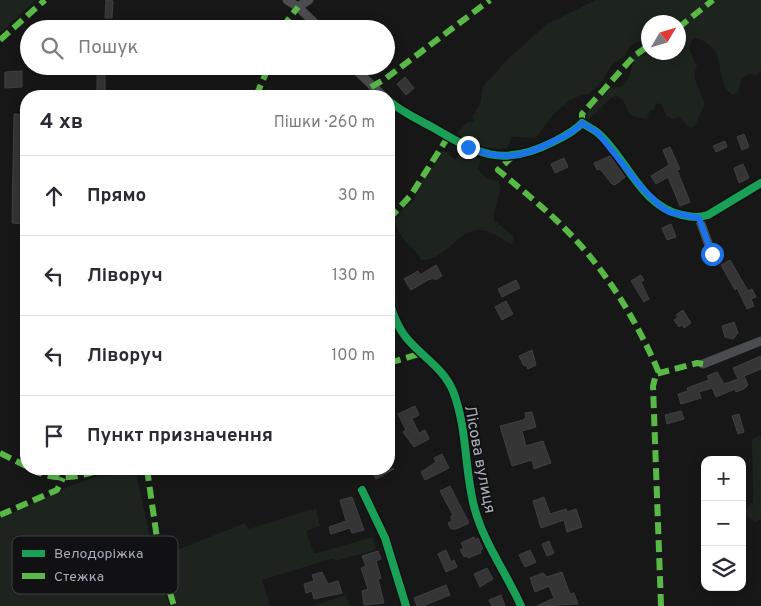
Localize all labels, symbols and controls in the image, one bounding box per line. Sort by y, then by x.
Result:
north arrow [641,15,686,60]
search box [20,20,395,75]
icon: search [38,34,66,62]
text: Пошук [78,36,138,60]
text: 4 хв [40,109,83,136]
text: Пішки · 260 m [274,113,375,133]
route end [457,136,480,159]
icon: ahead [40,182,68,210]
text: Прямо [87,184,146,208]
text: 30 m [338,186,375,206]
route start [701,243,724,266]
icon: left [40,262,68,290]
text: Ліворуч [87,264,163,288]
text: 130 m [332,266,375,286]
icon: left [40,342,68,370]
text: Ліворуч [87,344,163,368]
text: 100 m [331,346,375,366]
street label: Лісова вулиця [459,404,499,515]
icon: arrive [40,422,68,450]
text: Пункт призначення [87,424,273,448]
map controls [701,456,746,591]
button: + [701,456,746,501]
button: − [701,501,746,546]
legend [12,536,178,594]
text: Велодоріжка [54,546,143,563]
button: layers [701,546,746,591]
text: Стежка [54,569,104,586]

